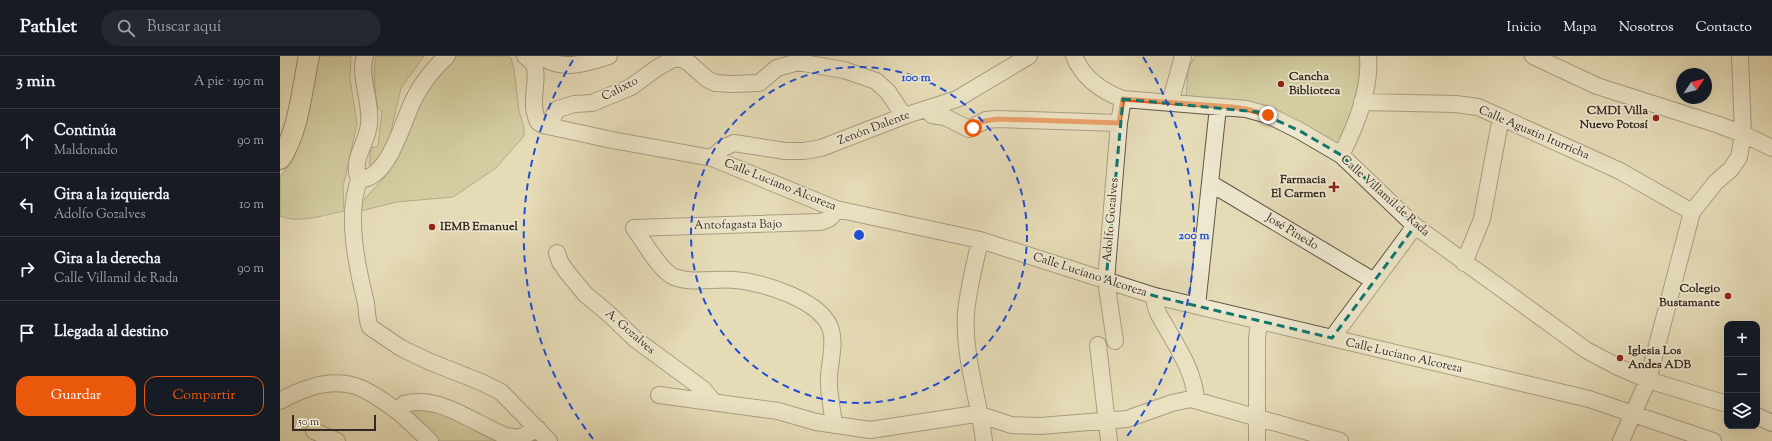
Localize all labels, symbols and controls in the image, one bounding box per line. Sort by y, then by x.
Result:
search box [101,10,381,46]
text: Pathlet [20,14,77,41]
icon: search [115,17,137,39]
text: Buscar aquí [147,17,221,38]
text: Inicio [1507,18,1541,38]
text: Mapa [1563,18,1597,38]
text: Nosotros [1619,18,1674,38]
text: Contacto [1696,18,1752,38]
place label: Cancha Biblioteca [1288,68,1341,100]
north arrow [1676,68,1712,104]
text: 100 m [900,69,931,87]
text: 3 min [16,70,55,94]
street label: Calixto [599,72,642,106]
text: A pie · 190 m [194,73,264,91]
marker: Cancha Biblioteca [1276,79,1286,89]
street label: Calle Agustin Iturricha [1476,101,1593,165]
place label: CMDI Villa Nuevo Potosí [1579,102,1649,134]
street label: Zenón Dalente [835,106,913,150]
route end [1259,106,1277,124]
marker: CMDI Villa Nuevo Potosí [1651,113,1661,123]
route start [964,119,982,137]
text: Continúa [54,121,116,142]
icon: ahead [16,130,38,152]
text: 90 m [237,132,264,150]
text: Maldonado [54,142,118,160]
street label: Calle Villamil de Rada [1336,151,1434,241]
street label: Calle Luciano Alcoreza [721,154,839,216]
place label: Farmacia El Carmen [1270,171,1327,203]
street label: Adolfo Gozalves [1098,177,1124,263]
marker: Farmacia El Carmen [1329,182,1339,192]
text: Gira a la izquierda [54,185,170,206]
icon: left [16,194,38,216]
text: 10 m [239,196,264,214]
text: Adolfo Gozalves [54,206,146,224]
street label: José Pinedo [1261,209,1322,255]
street label: Antofagasta Bajo [694,215,783,235]
place label: IEMB Emanuel [439,218,518,236]
marker: IEMB Emanuel [427,222,437,232]
text: 200 m [1179,227,1209,245]
centre of rings [852,228,866,242]
street label: Calle Luciano Alcoreza [1030,248,1150,302]
text: Gira a la derecha [54,249,161,270]
icon: right [16,258,38,280]
text: 90 m [237,260,264,278]
text: Calle Villamil de Rada [54,270,178,288]
place label: Colegio Bustamante [1658,280,1720,312]
marker: Colegio Bustamante [1723,291,1733,301]
street label: A. Gozalves [601,305,659,359]
map controls [1724,321,1760,429]
button: + [1724,321,1760,357]
icon: arrive [16,322,38,344]
text: Llegada al destino [54,322,169,343]
street label: Calle Luciano Alcoreza [1344,334,1465,378]
place label: Iglesia Los Andes ADB [1627,342,1691,374]
marker: Iglesia Los Andes ADB [1615,353,1625,363]
button: − [1724,357,1760,393]
button: Guardar [16,376,136,416]
button: Compartir [144,376,264,416]
button: layers [1724,393,1760,429]
scale bar [292,413,376,432]
text: 50 m [298,414,319,430]

